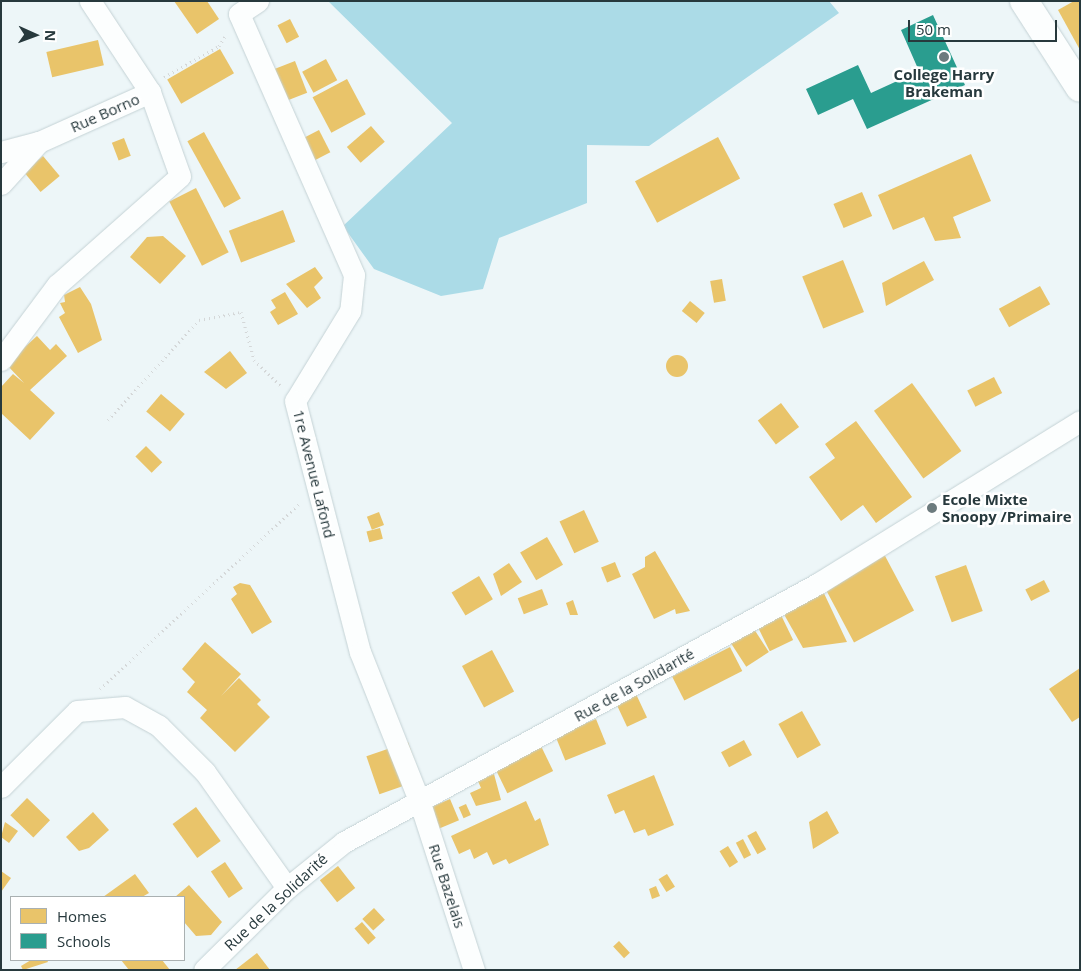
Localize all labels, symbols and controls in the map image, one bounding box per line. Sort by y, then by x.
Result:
north arrow [10,10,60,60]
scale bar [911,10,1060,42]
text: 50 m [916,19,951,39]
text: N [41,30,60,42]
marker: College Harry Brakeman [938,51,950,63]
place label: College Harry Brakeman [894,65,994,100]
street label: Rue Borno [68,90,142,136]
street label: 1re Avenue Lafond [289,408,339,540]
place label: Ecole Mixte Snoopy /Primaire [942,490,1072,525]
marker: Ecole Mixte Snoopy /Primaire [926,502,938,514]
street label: Rue de la Solidarité [571,645,697,725]
street label: Rue Bazelais [425,842,469,930]
street label: Rue de la Solidarité [221,850,331,954]
legend [10,896,185,961]
text: Homes [57,906,107,926]
text: Schools [57,931,111,951]

